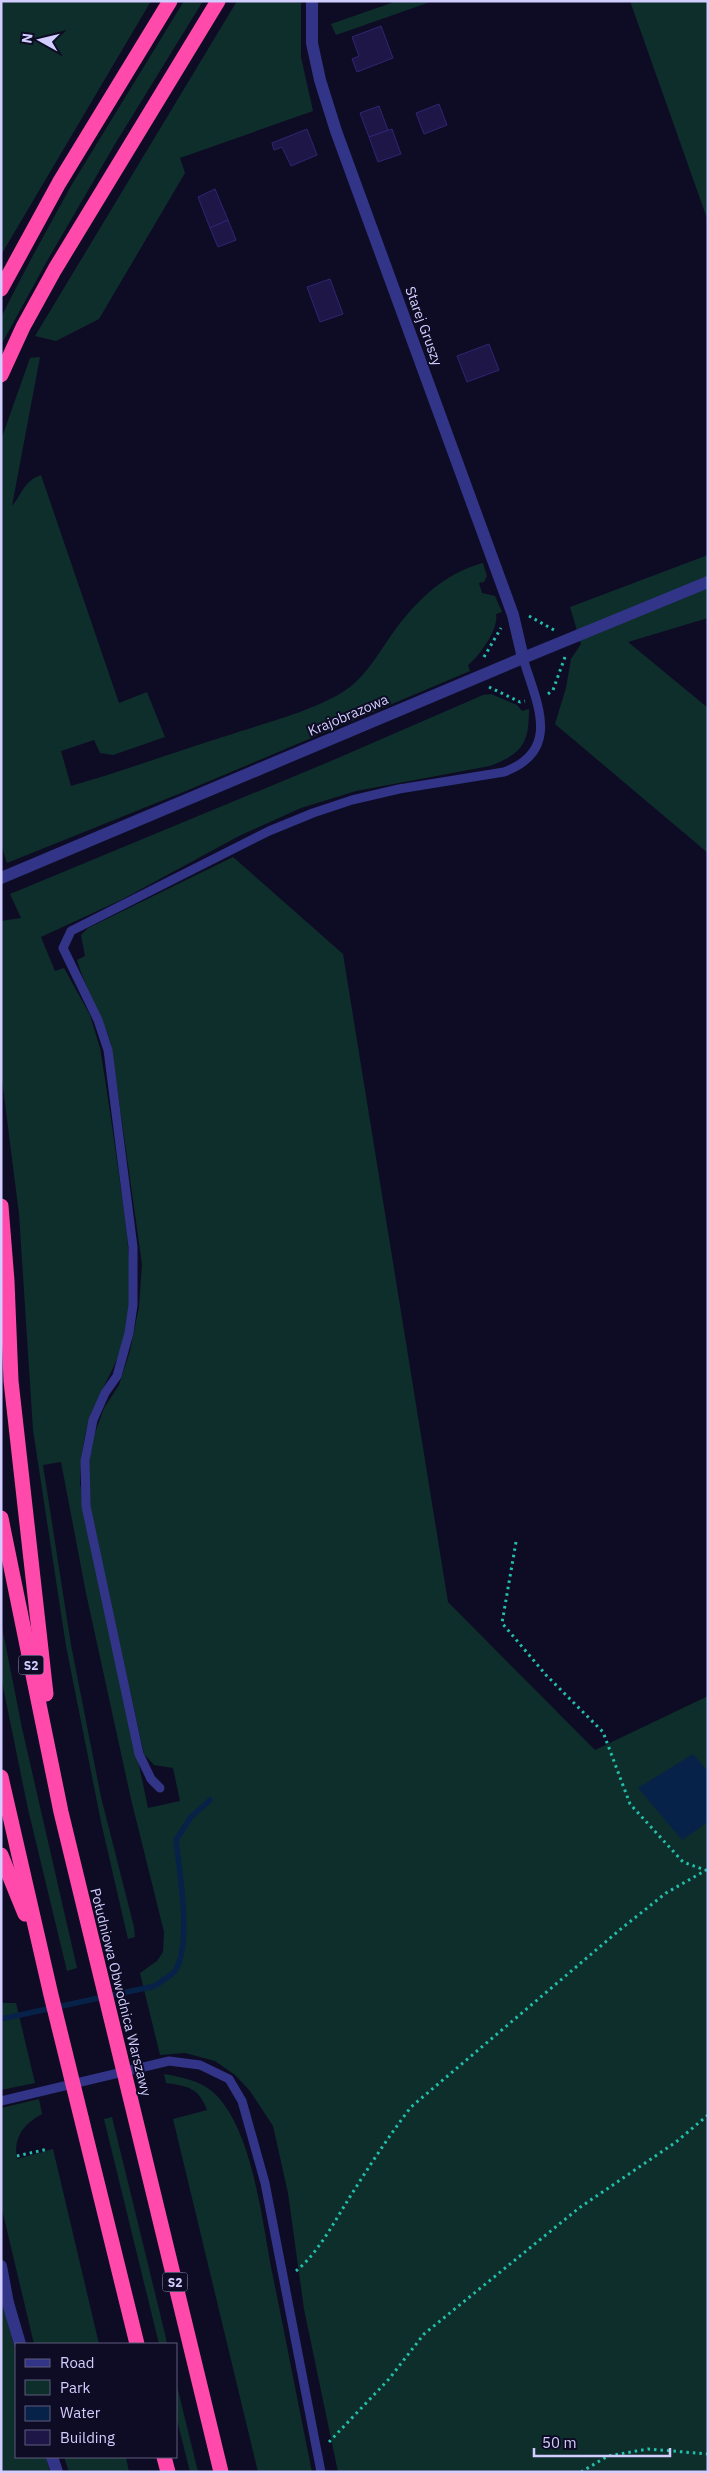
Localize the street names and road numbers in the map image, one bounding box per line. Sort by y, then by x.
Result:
street label: Starej Gruszy [401,284,447,368]
street label: Krajobrazowa [305,690,391,740]
road number: S2 [18,1656,44,1674]
street label: Południowa Obwodnica Warszawy [86,1886,156,2098]
road number: S2 [162,2272,188,2292]

